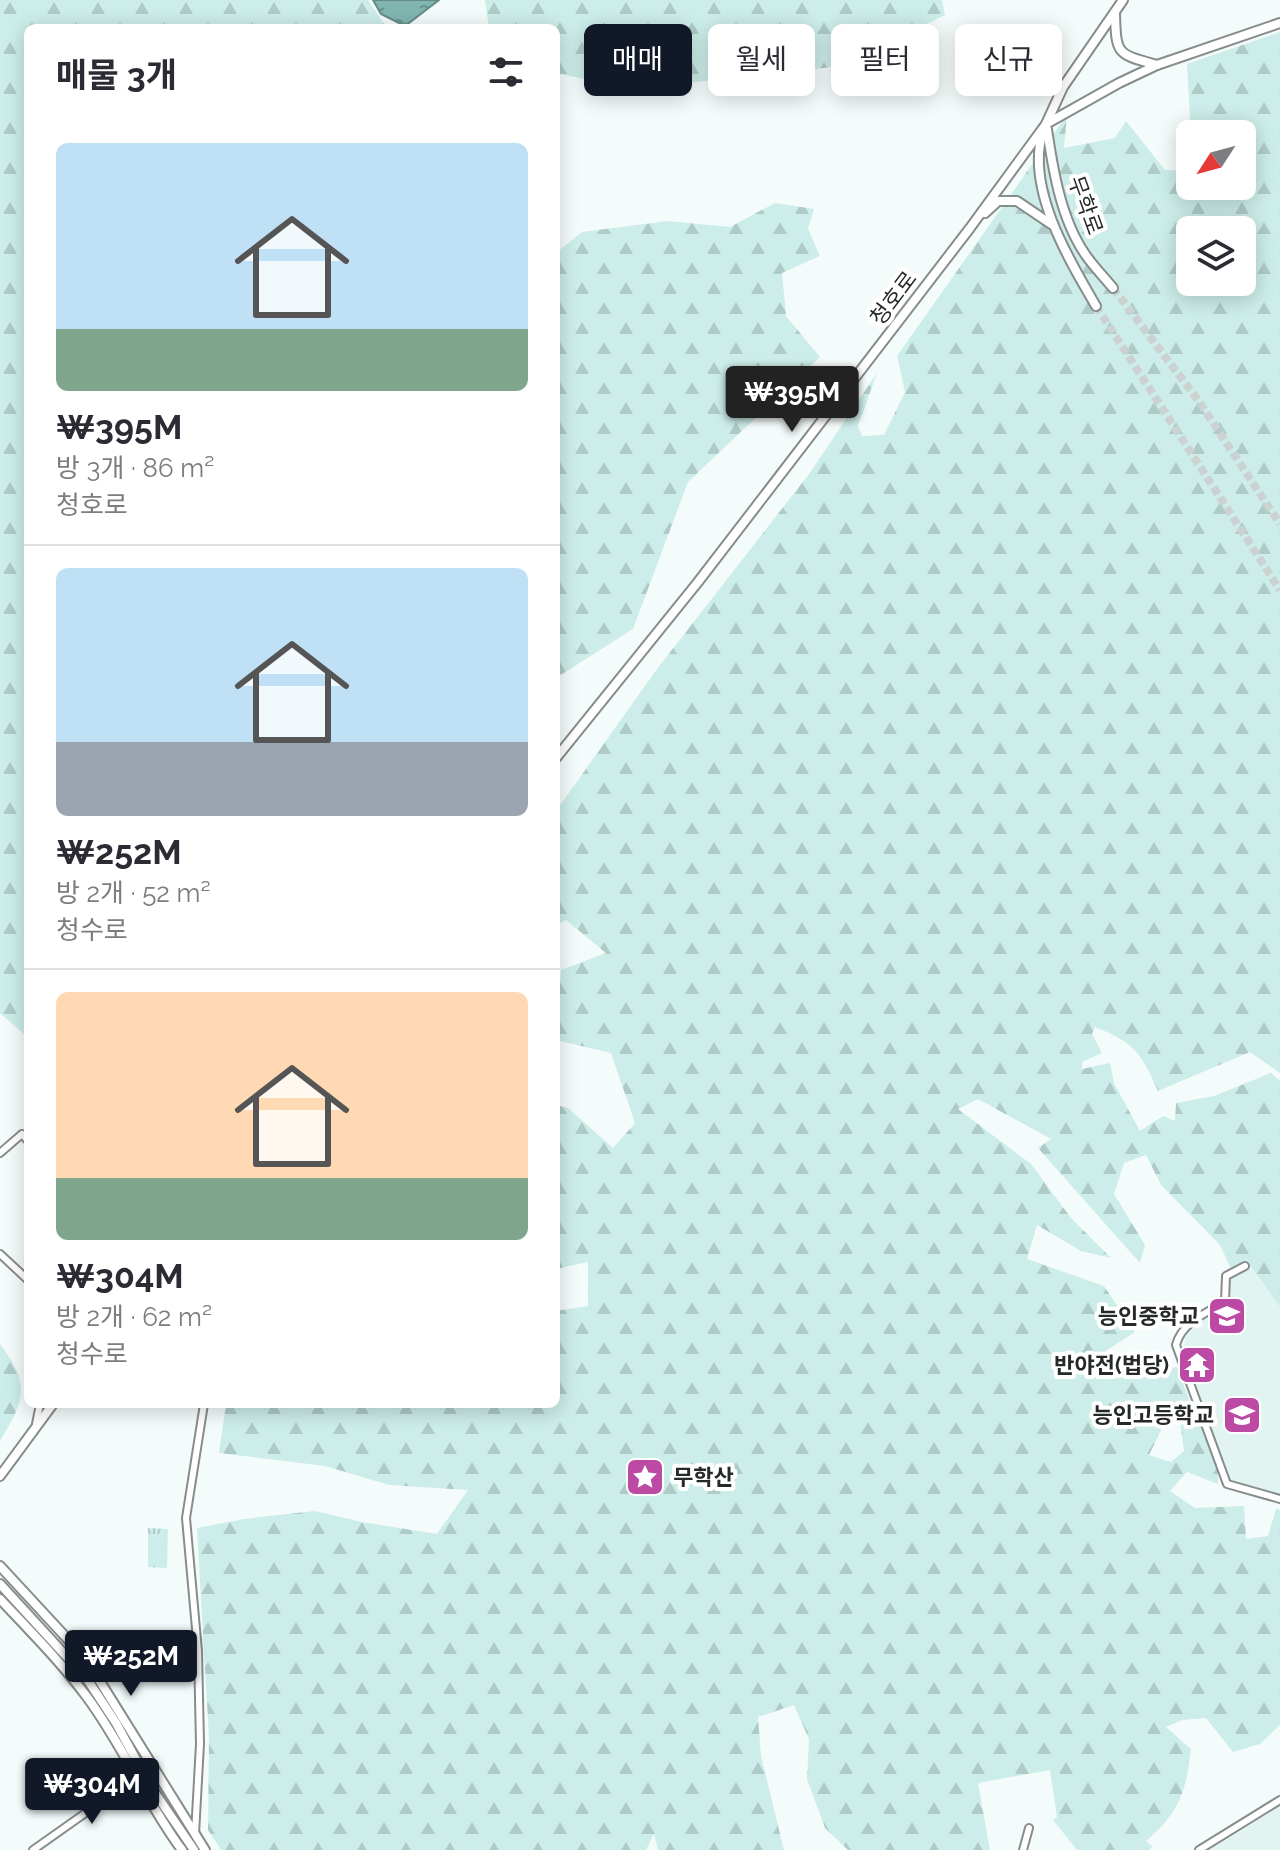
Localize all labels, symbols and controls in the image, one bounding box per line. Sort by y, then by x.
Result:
chip: 매매 [584,24,692,96]
chip: 월세 [708,24,815,96]
chip: 필터 [831,24,939,96]
chip: 신규 [955,24,1062,96]
icon: filters [484,50,528,94]
text: 매물 3개 [56,55,177,95]
north arrow [1176,120,1256,200]
map controls [1176,120,1256,296]
street label: 무학로 [1063,172,1109,238]
icon: home [220,195,364,339]
button: layers [1176,216,1256,296]
street label: 청호로 [864,266,922,330]
pin: ₩395M [736,366,848,434]
text: ₩395M [744,377,840,407]
text: ₩395M [56,407,182,447]
text: 방 3개 · 86 m² [56,453,214,483]
text: 청호로 [56,490,128,520]
icon: home [220,620,364,764]
text: ₩252M [56,832,182,872]
text: 방 2개 · 52 m² [56,878,211,908]
text: 청수로 [56,915,128,945]
icon: home [220,1044,364,1188]
text: ₩304M [56,1256,184,1296]
school or university icon: 능인중학교 [1206,1295,1248,1337]
text: 방 2개 · 62 m² [56,1302,212,1332]
place label: 능인중학교 [1098,1303,1199,1329]
text: 청수로 [56,1339,128,1369]
temple icon: 반야전(법당) [1176,1344,1218,1386]
place label: 반야전(법당) [1054,1352,1169,1378]
school or university icon: 능인고등학교 [1221,1394,1263,1436]
place label: 능인고등학교 [1093,1402,1214,1428]
place icon: 무학산 [624,1456,666,1498]
place label: 무학산 [673,1464,734,1490]
pin: ₩252M [75,1630,187,1698]
text: ₩252M [83,1641,179,1671]
pin: ₩304M [36,1758,148,1826]
text: ₩304M [43,1769,141,1799]

